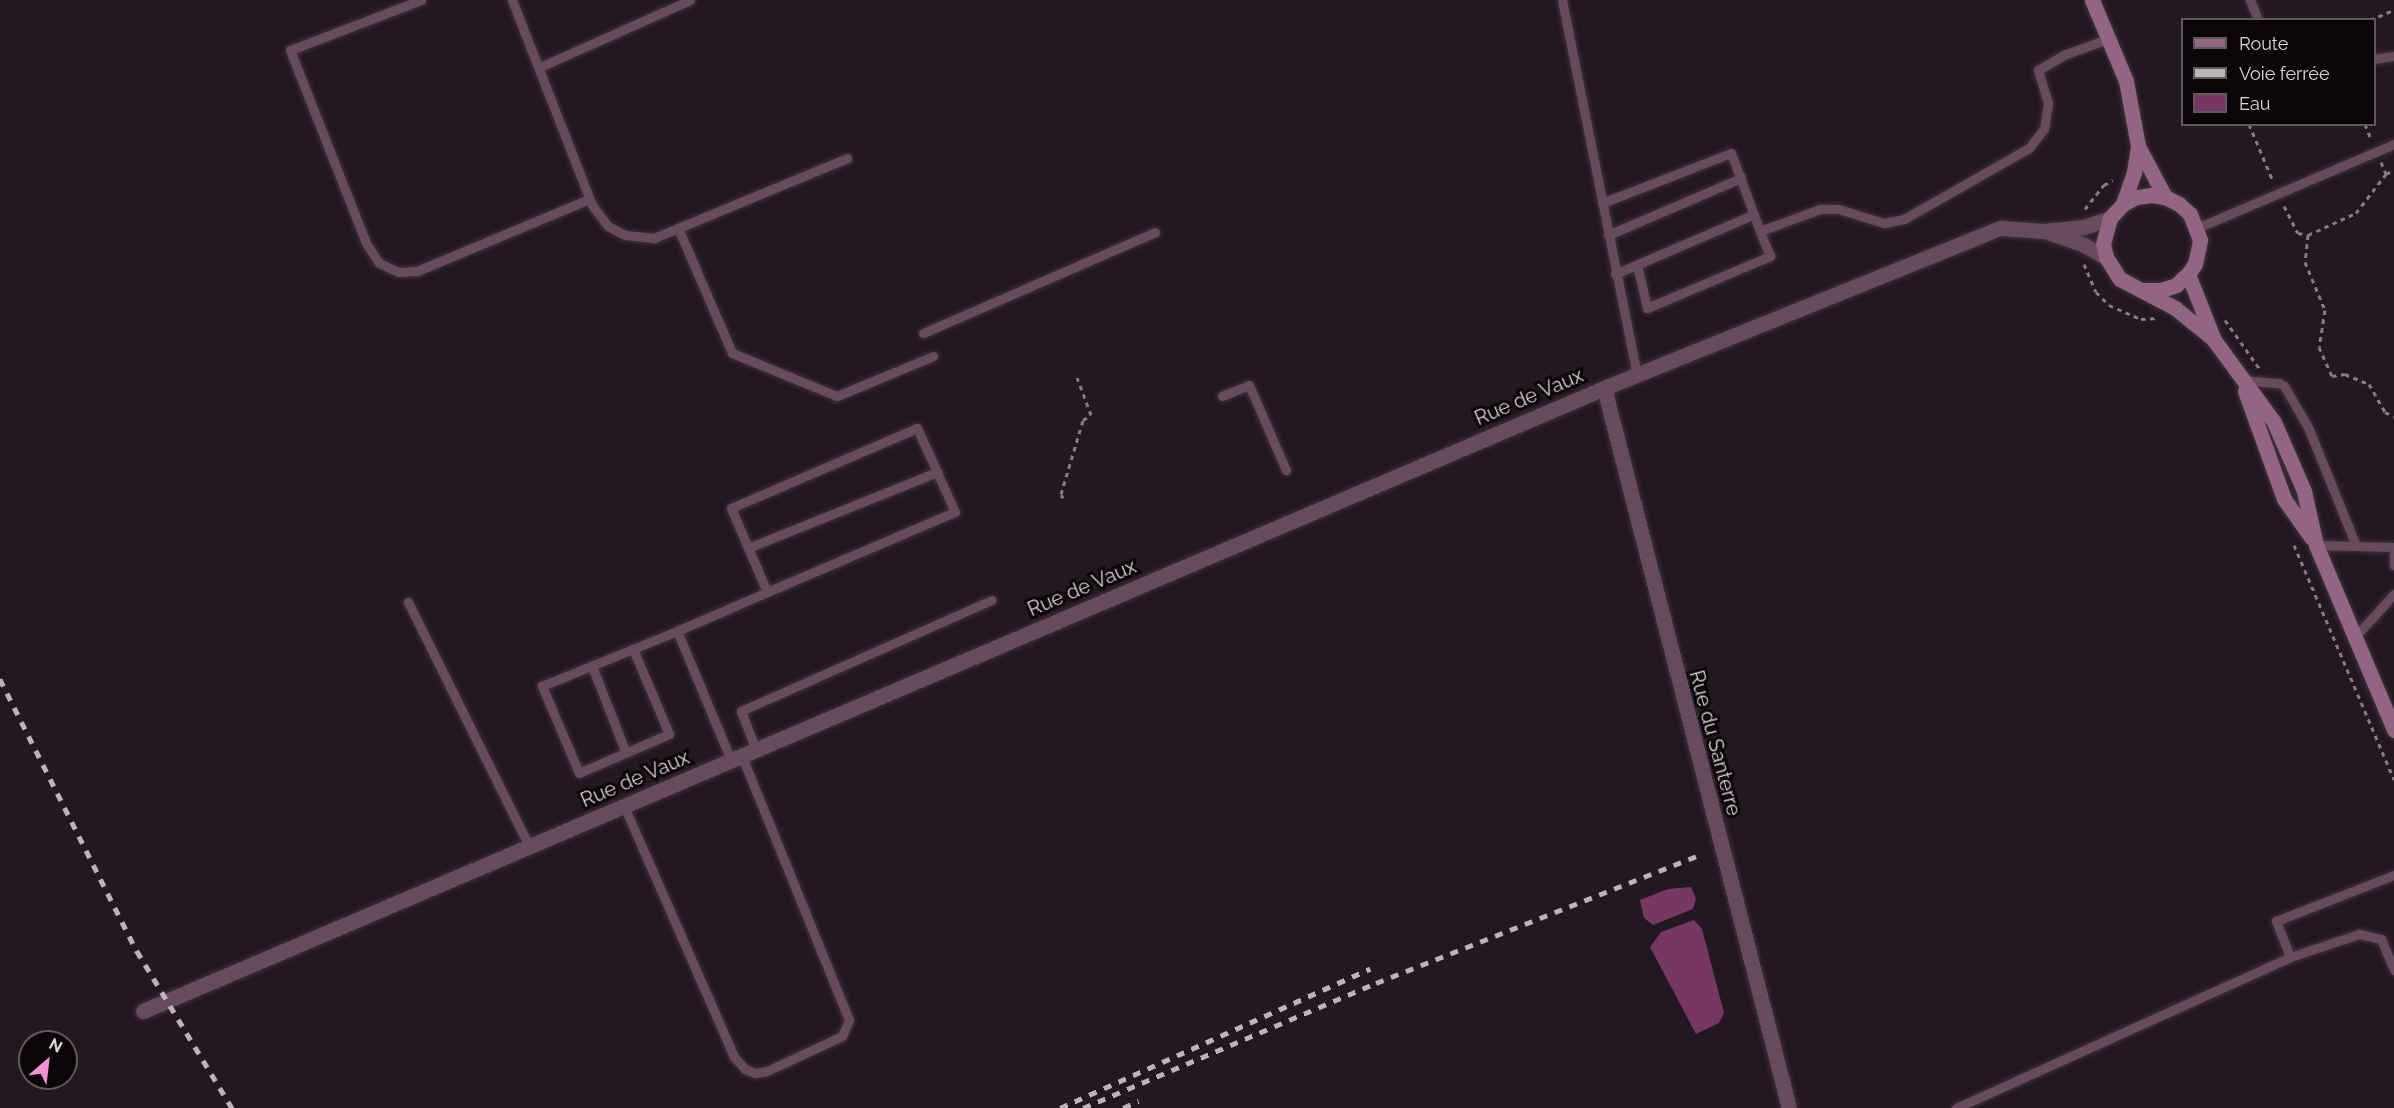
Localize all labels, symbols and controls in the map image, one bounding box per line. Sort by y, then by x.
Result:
legend [2181,18,2376,126]
text: Route [2239,33,2288,54]
text: Voie ferrée [2239,63,2330,84]
text: Eau [2239,93,2270,114]
street label: Rue de Vaux [1471,363,1587,431]
street label: Rue de Vaux [1024,554,1140,622]
street label: Rue du Santerre [1684,668,1746,818]
street label: Rue de Vaux [577,745,693,813]
north arrow [18,1030,78,1090]
text: N [46,1034,66,1057]

